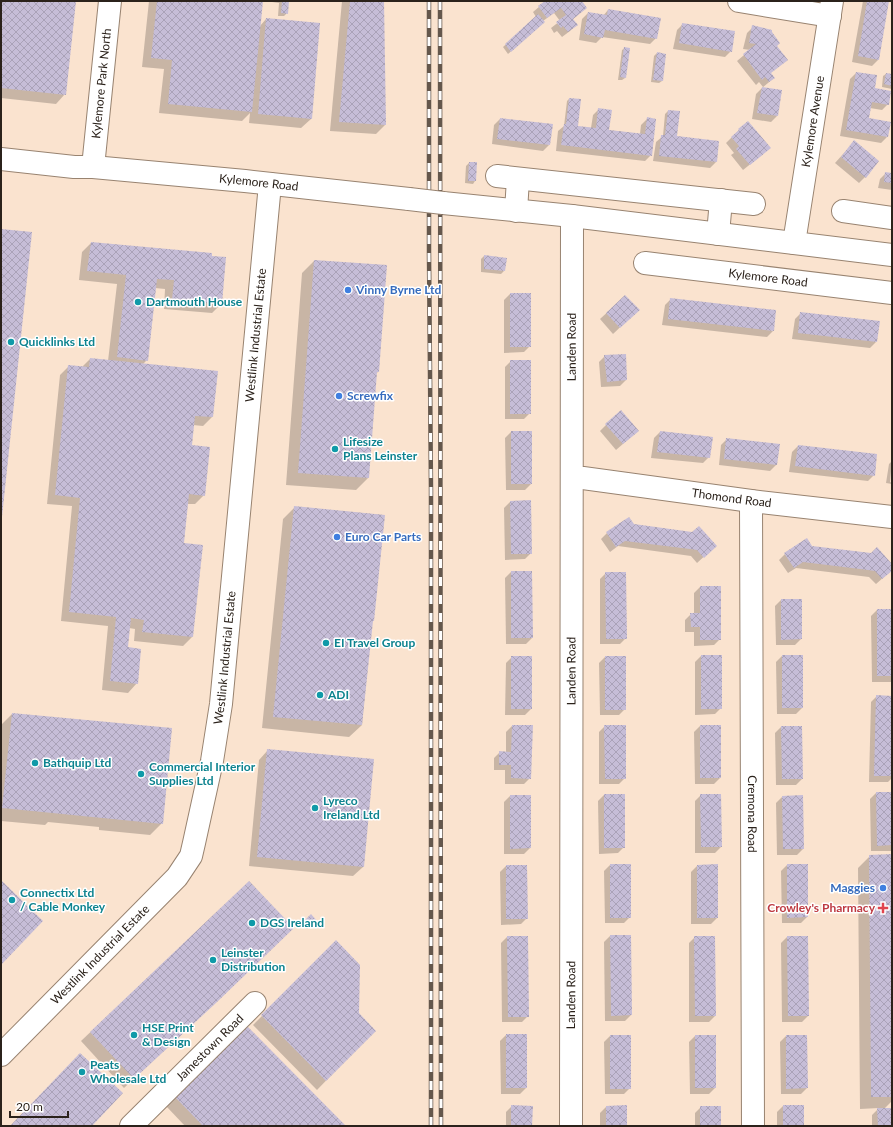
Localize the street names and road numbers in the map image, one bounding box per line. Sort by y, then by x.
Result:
street label: Kylemore Park North [88,28,114,139]
street label: Kylemore Avenue [798,75,827,168]
street label: Kylemore Road [219,171,299,194]
street label: Kylemore Road [728,265,809,290]
street label: Westlink Industrial Estate [241,268,269,403]
street label: Landen Road [564,313,579,381]
street label: Thomond Road [691,485,772,510]
street label: Westlink Industrial Estate [210,590,239,725]
street label: Landen Road [563,637,579,705]
street label: Cremona Road [745,775,760,853]
street label: Westlink Industrial Estate [47,901,152,1007]
street label: Landen Road [563,961,578,1029]
street label: Jamestown Road [173,1011,246,1084]

